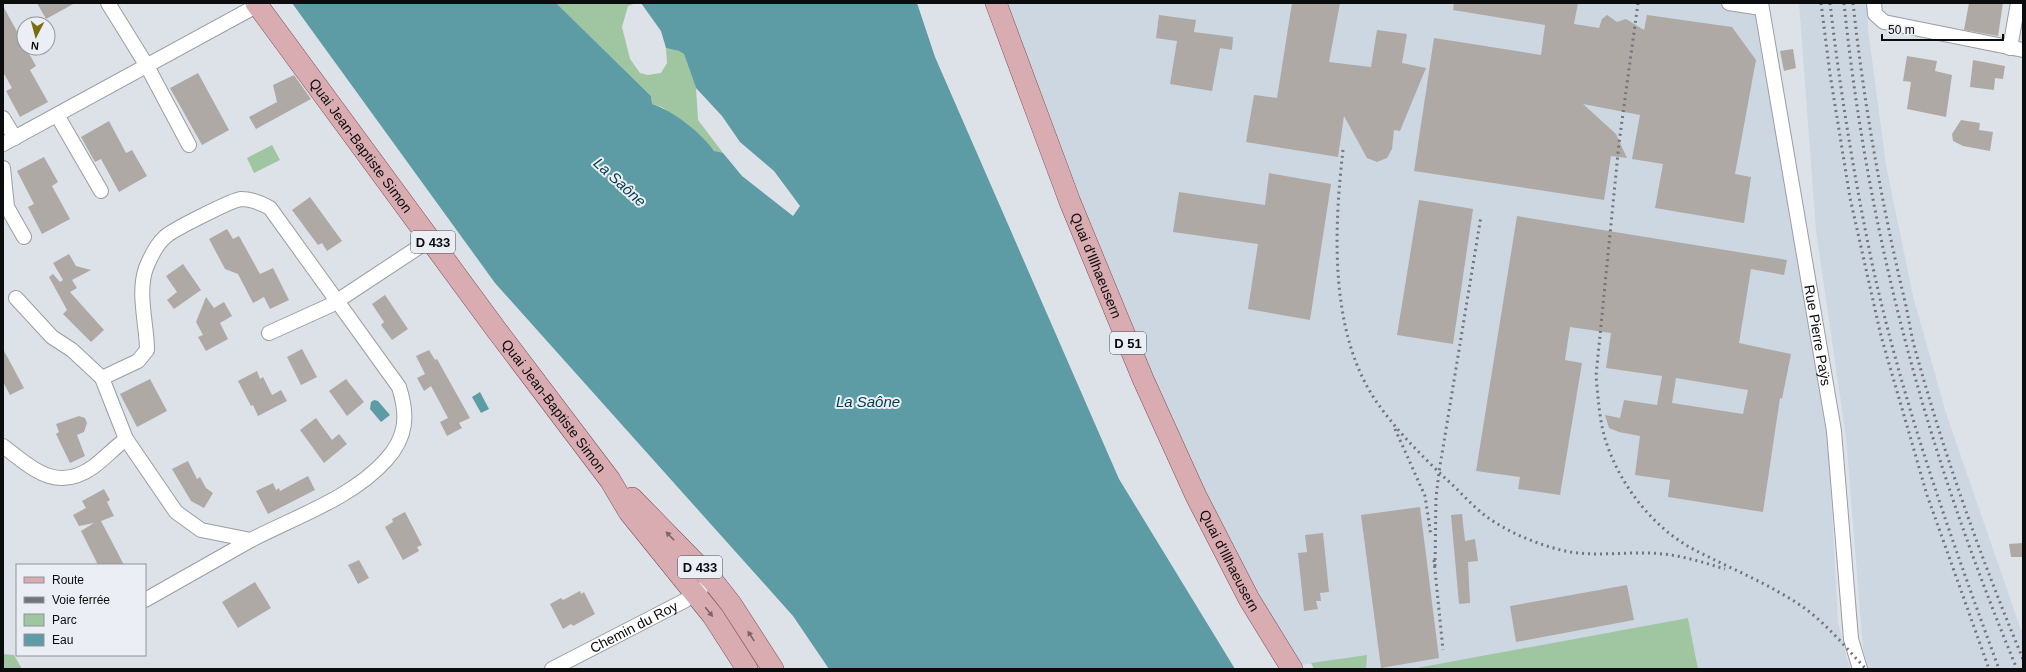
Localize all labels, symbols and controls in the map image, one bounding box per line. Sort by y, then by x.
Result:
north arrow [16,16,56,56]
scale bar [1882,16,2003,42]
text: 50 m [1888,23,1915,37]
text: N [30,40,40,52]
street label: Quai Jean-Baptiste Simon [306,75,416,216]
water label: La Saône [590,154,650,210]
street label: Quai d'Illhaeusern [1067,210,1125,321]
road number: D 433 [411,231,455,253]
street label: Rue Pierre Paÿs [1801,284,1834,387]
road number: D 51 [1110,332,1146,354]
street label: Quai Jean-Baptiste Simon [498,336,609,476]
water label: La Saône [836,393,900,410]
street label: Quai d'Illhaeusern [1196,507,1263,614]
one-way arrow [665,531,675,541]
road number: D 433 [678,556,722,578]
legend [16,564,146,656]
text: Route [52,573,84,587]
text: Voie ferrée [52,593,110,607]
street label: Chemin du Roy [587,598,680,656]
one-way arrow [705,606,713,617]
text: Parc [52,613,77,627]
one-way arrow [748,631,755,642]
text: Eau [52,633,73,647]

